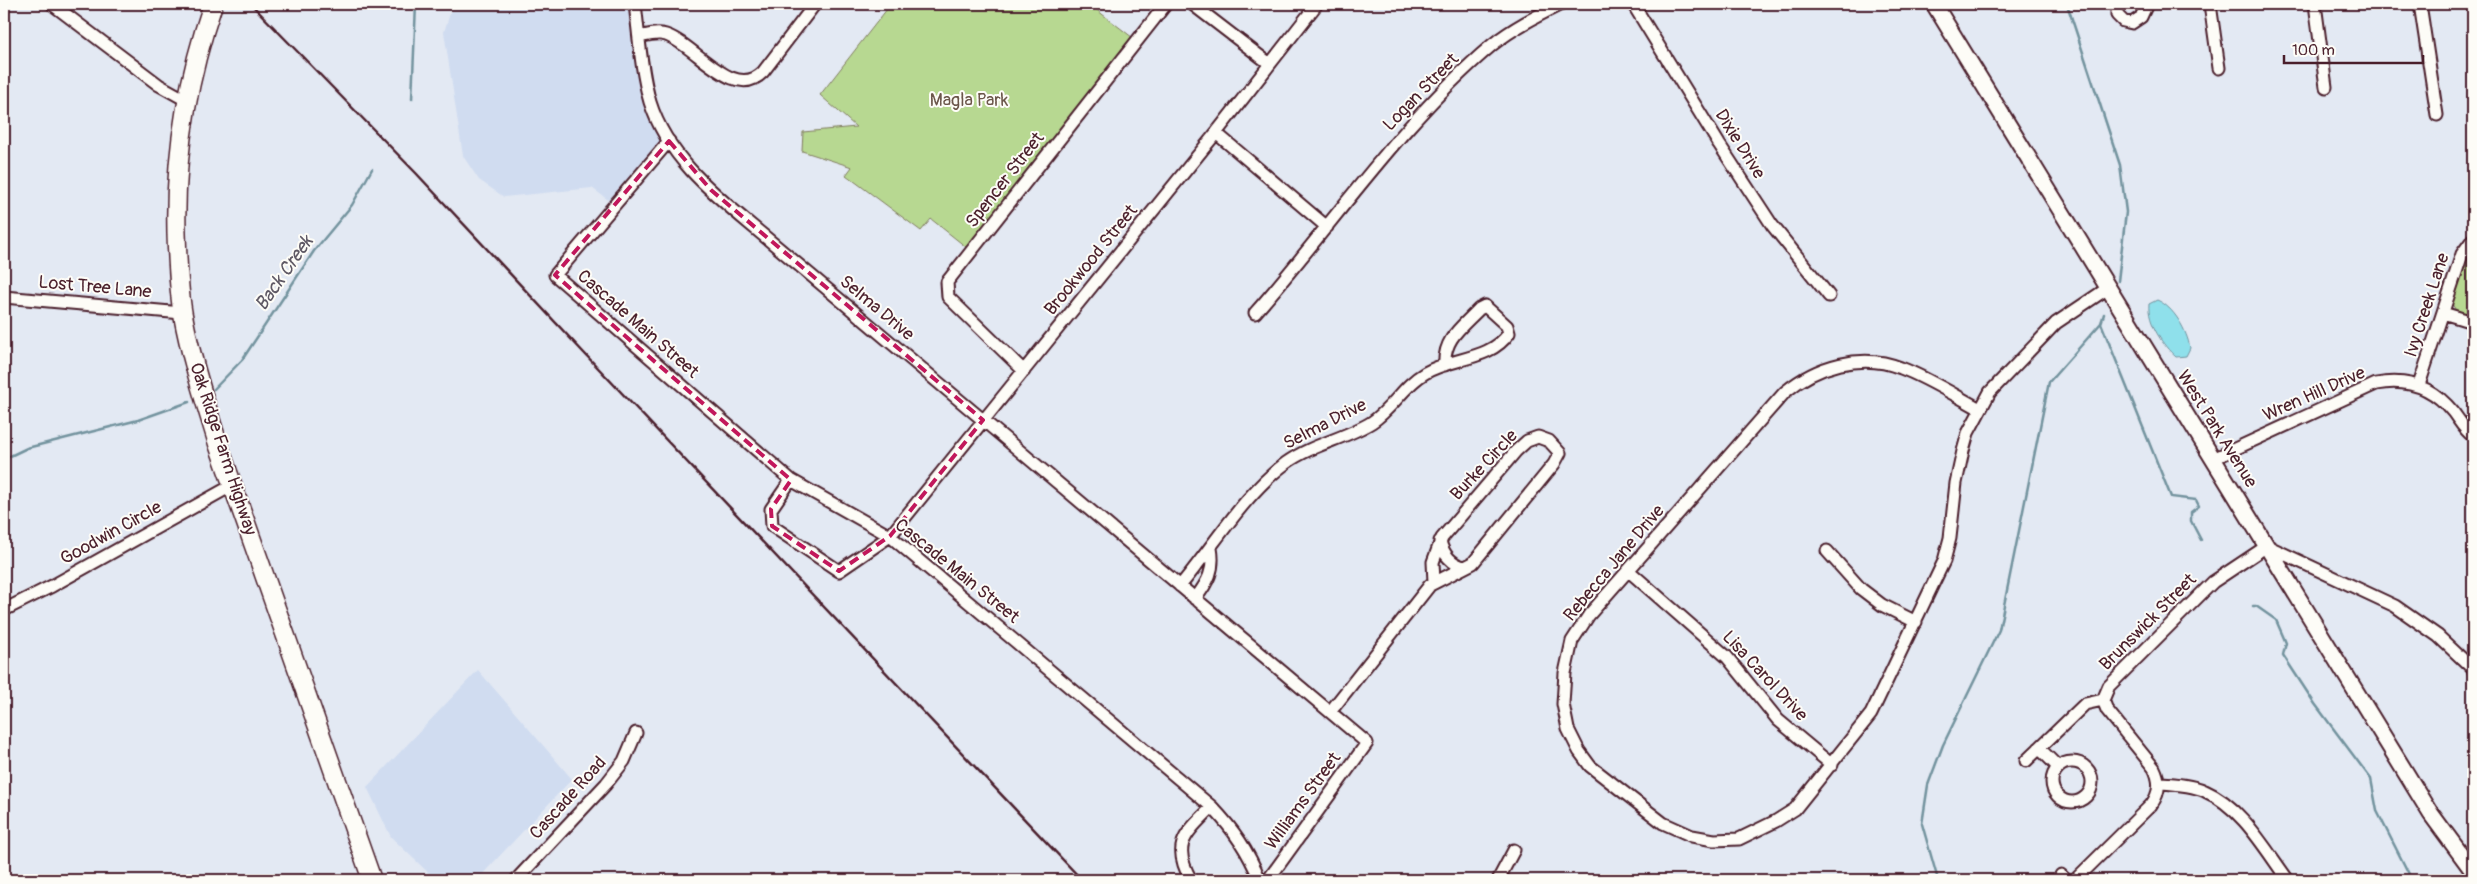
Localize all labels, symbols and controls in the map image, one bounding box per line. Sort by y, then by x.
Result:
scale bar [2284,32,2423,64]
text: 100 m [2292,41,2335,60]
street label: Logan Street [1378,48,1464,136]
park label: Magla Park [930,89,1009,112]
street label: Dixie Drive [1710,105,1770,183]
street label: Spencer Street [961,127,1050,232]
street label: Brookwood Street [1039,199,1143,320]
water label: Back Creek [249,229,320,315]
street label: Ivy Creek Lane [2399,250,2455,360]
street label: Cascade Main Street [572,265,704,384]
street label: Selma Drive [835,270,919,346]
street label: Lost Tree Lane [38,271,153,303]
street label: Oak Ridge Farm Highway [184,360,262,539]
street label: Wren Hill Drive [2259,361,2369,427]
street label: West Park Avenue [2172,366,2262,492]
street label: Selma Drive [1280,393,1371,455]
street label: Burke Circle [1445,425,1523,505]
street label: Goodwin Circle [56,496,166,570]
street label: Rebecca Jane Drive [1558,500,1670,626]
street label: Cascade Main Street [890,514,1025,629]
street label: Brunswick Street [2095,568,2202,675]
street label: Lisa Carol Drive [1717,626,1813,726]
street label: Williams Street [1260,747,1347,854]
street label: Cascade Road [525,752,611,844]

